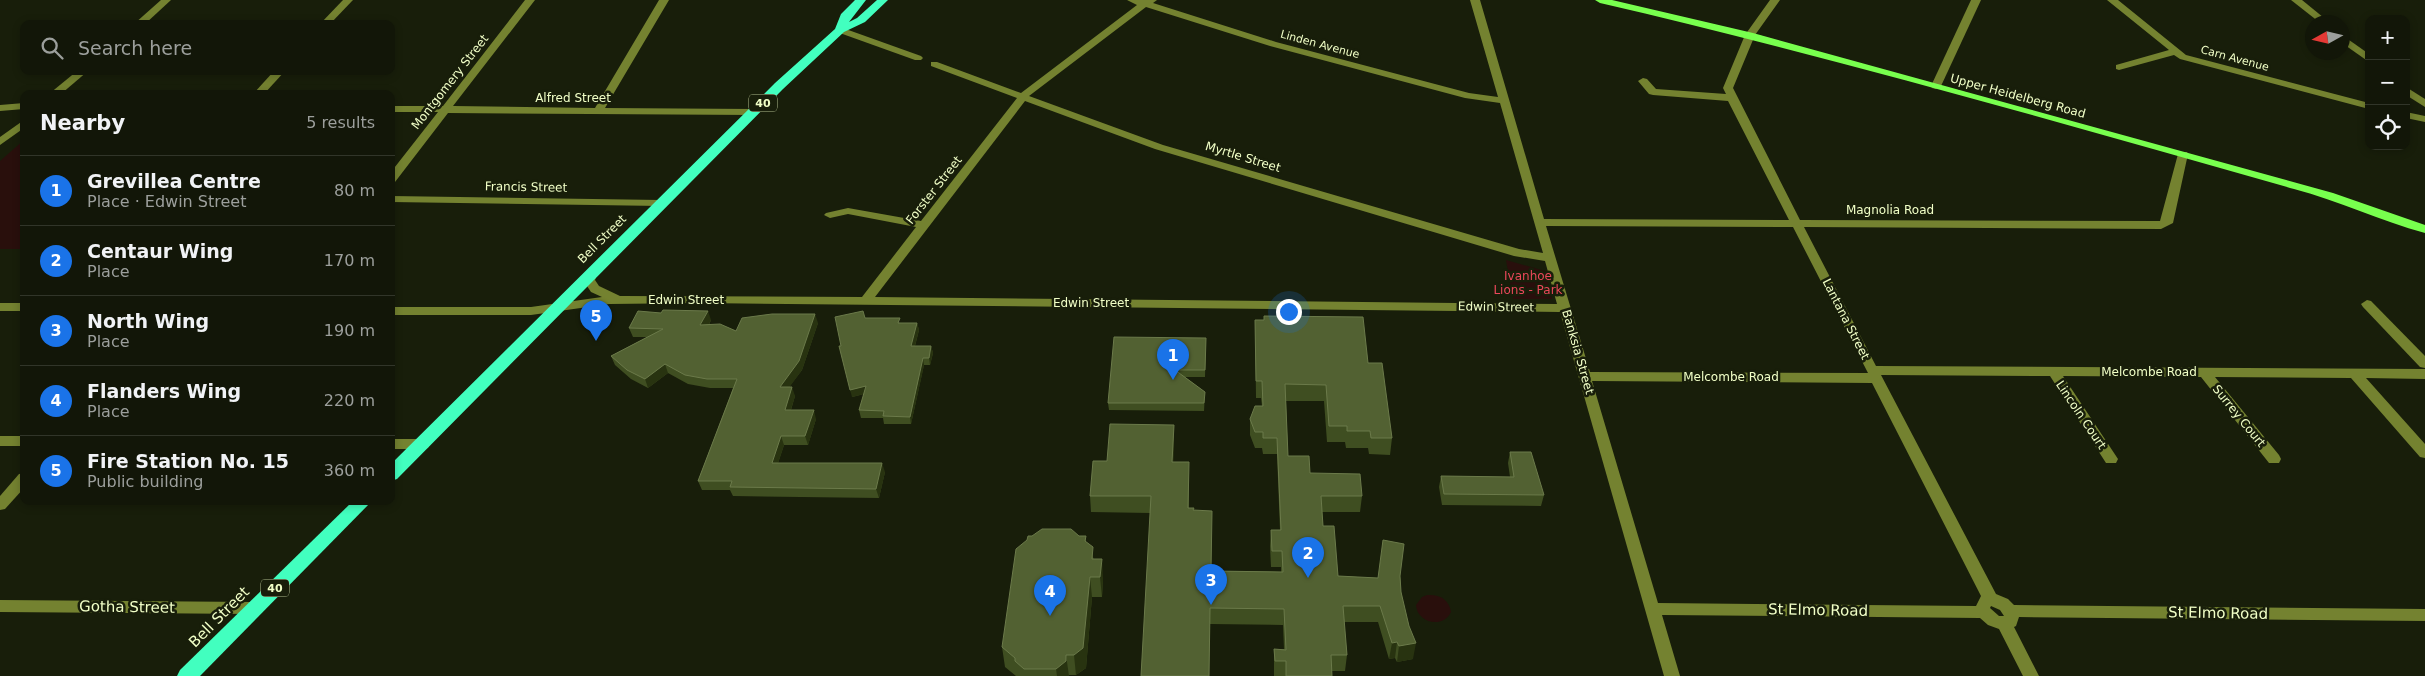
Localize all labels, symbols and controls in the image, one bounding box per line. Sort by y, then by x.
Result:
north arrow [2305,15,2350,60]
map controls [2365,15,2410,150]
button: + [2365,15,2410,60]
search box [20,20,395,75]
street label: Linden Avenue [1279,28,1361,61]
street label: Montgomery Street [409,32,492,132]
icon: search [38,34,66,62]
text: Search here [78,37,192,59]
street label: Carn Avenue [2199,43,2271,74]
button: − [2365,60,2410,105]
street label: Upper Heidelberg Road [1949,71,2087,121]
street label: Alfred Street [535,91,611,105]
road number: 40 [749,95,777,112]
button: locate [2365,105,2410,150]
text: Nearby [40,111,125,135]
text: 5 results [306,113,375,132]
street label: Myrtle Street [1204,139,1283,175]
street label: Forster Street [903,153,965,227]
text: Grevillea Centre [87,170,261,192]
street label: Francis Street [485,179,568,195]
text: 1 [50,181,62,200]
text: 80 m [334,181,375,200]
text: Place · Edwin Street [87,192,246,211]
street label: Magnolia Road [1846,203,1934,217]
street label: Bell Street [575,212,629,266]
text: Centaur Wing [87,240,233,262]
text: 2 [50,251,62,270]
text: 170 m [324,251,375,270]
text: Place [87,262,130,281]
park label: Ivanhoe Lions - Park [1493,269,1563,297]
street label: Lantana Street [1820,276,1873,362]
street label: Edwin Street [648,293,724,307]
street label: Edwin Street [1053,296,1129,310]
your location [1276,299,1302,325]
street label: Edwin Street [1458,299,1535,315]
pin: 5 [580,300,612,341]
street label: Banksia Street [1559,308,1597,396]
text: North Wing [87,310,209,332]
text: 3 [50,321,62,340]
text: 190 m [324,321,375,340]
text: Place [87,332,130,351]
pin: 1 [1157,339,1189,380]
street label: Melcombe Road [2101,365,2197,379]
street label: Melcombe Road [1683,370,1779,384]
street label: Lincoln Court [2053,378,2109,452]
text: Flanders Wing [87,380,241,402]
street label: Surrey Court [2210,382,2268,450]
text: 4 [50,391,62,410]
text: 220 m [324,391,375,410]
text: Place [87,402,130,421]
text: Fire Station No. 15 [87,450,289,472]
text: 5 [50,461,62,480]
text: 360 m [324,461,375,480]
text: Public building [87,472,204,491]
pin: 2 [1292,537,1324,578]
pin: 3 [1195,564,1227,605]
pin: 4 [1034,575,1066,616]
road number: 40 [261,580,289,596]
street label: Bell Street [185,583,253,651]
street label: Gotha Street [79,597,175,617]
street label: St Elmo Road [1768,600,1868,620]
street label: St Elmo Road [2168,603,2268,623]

